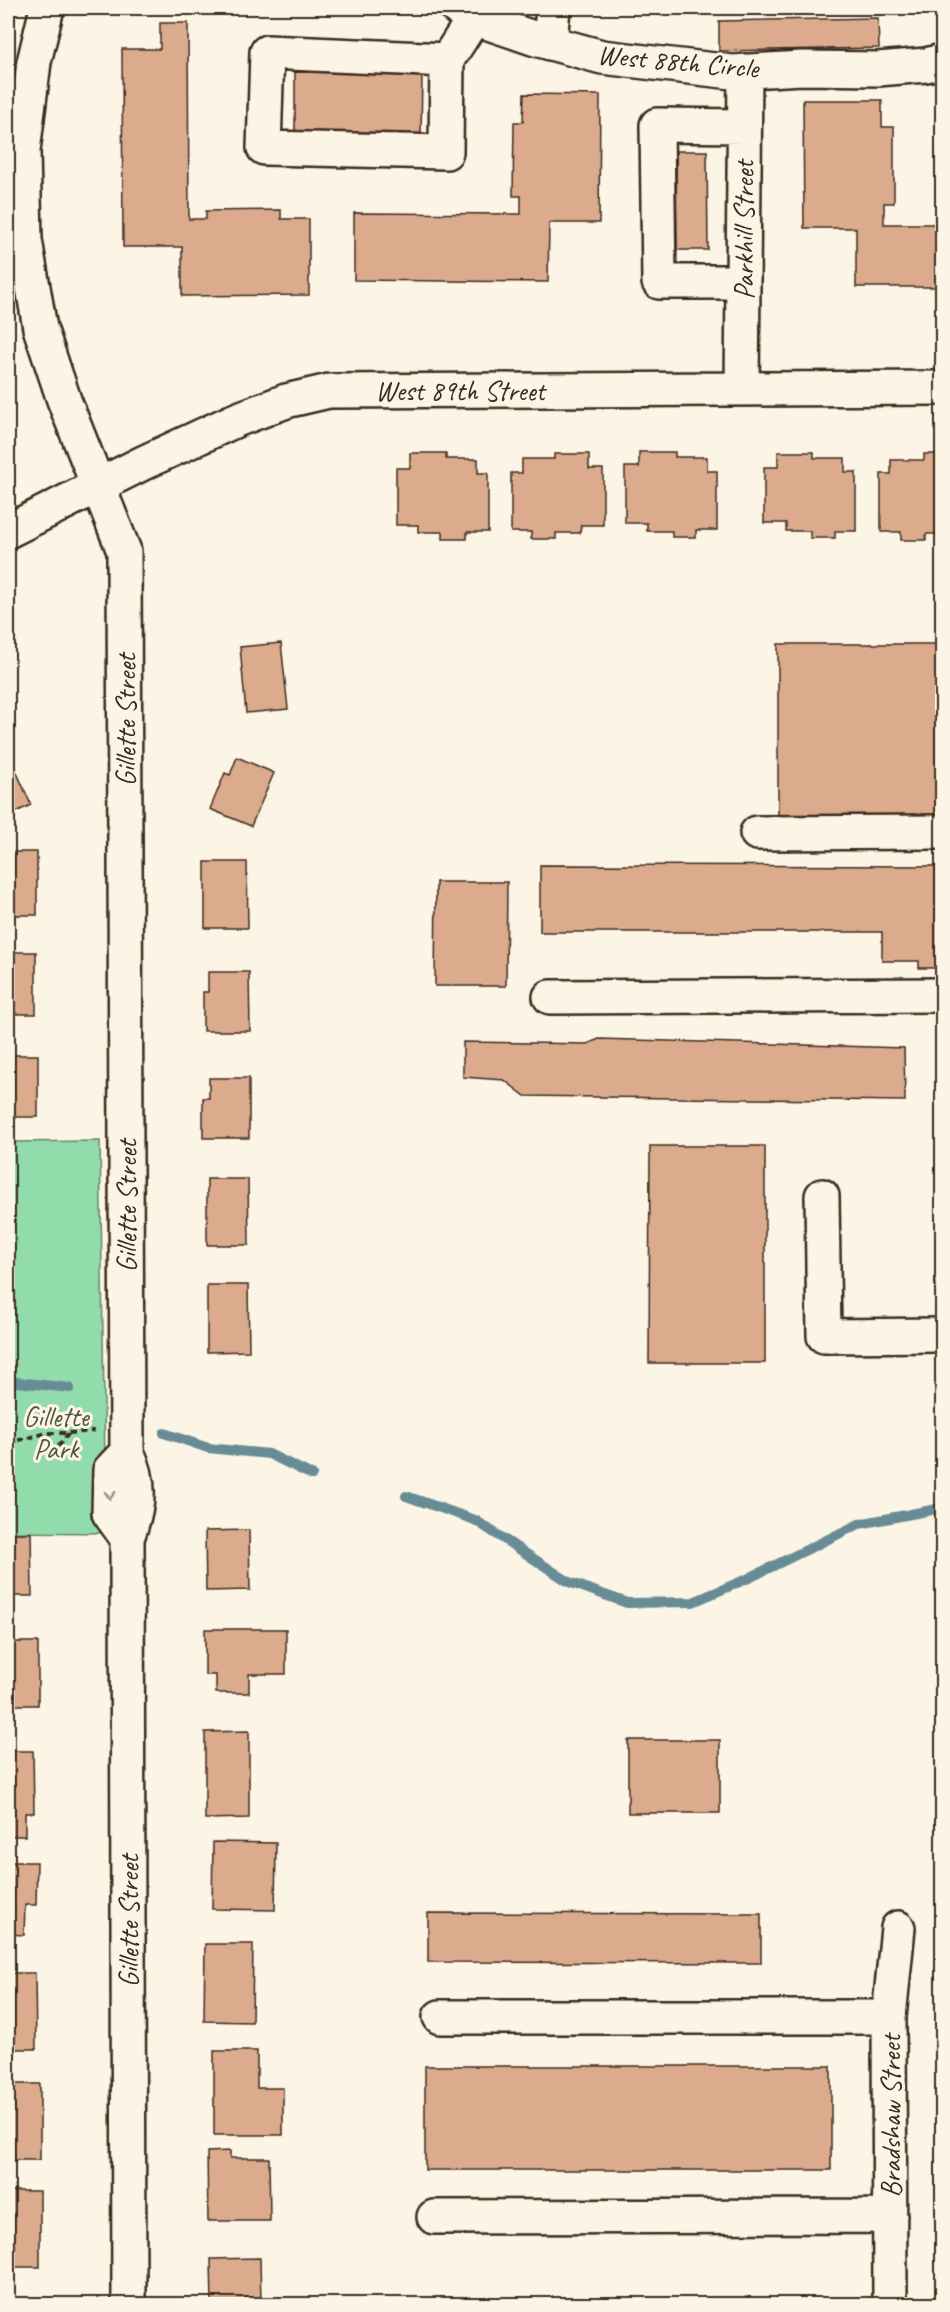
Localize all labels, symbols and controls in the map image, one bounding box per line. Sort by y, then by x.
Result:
street label: West 88th Circle [596,37,762,86]
street label: Parkhill Street [726,158,761,300]
street label: West 89th Street [375,373,547,408]
street label: Gillette Street [108,651,143,786]
street label: Gillette Street [109,1137,144,1272]
park label: Gillette Park [23,1399,91,1466]
one-way arrow [103,1490,116,1499]
street label: Gillette Street [111,1852,146,1987]
street label: Bradshaw Street [873,2032,908,2198]

